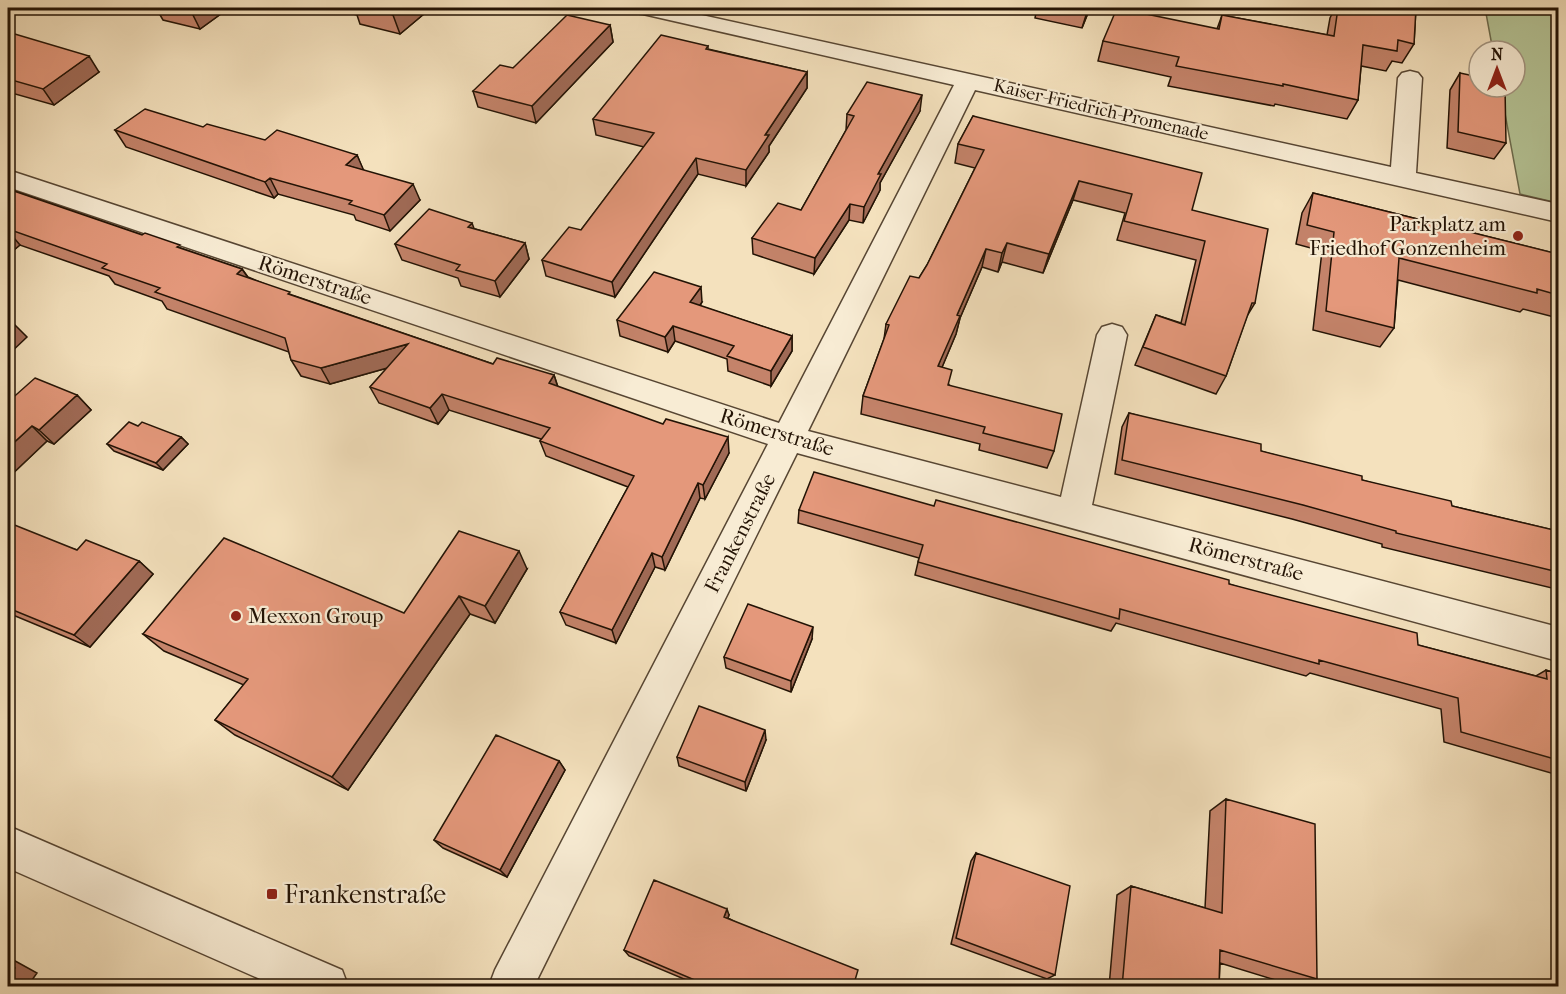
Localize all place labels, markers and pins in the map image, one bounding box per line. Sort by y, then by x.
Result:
place label: Parkplatz am Friedhof Gonzenheim [1309,212,1507,260]
marker: Parkplatz am Friedhof Gonzenheim [1511,229,1525,243]
place label: Mexxon Group [248,604,383,628]
marker: Mexxon Group [229,609,243,623]
place label: Frankenstraße [284,879,446,910]
marker: Frankenstraße [265,887,279,901]

